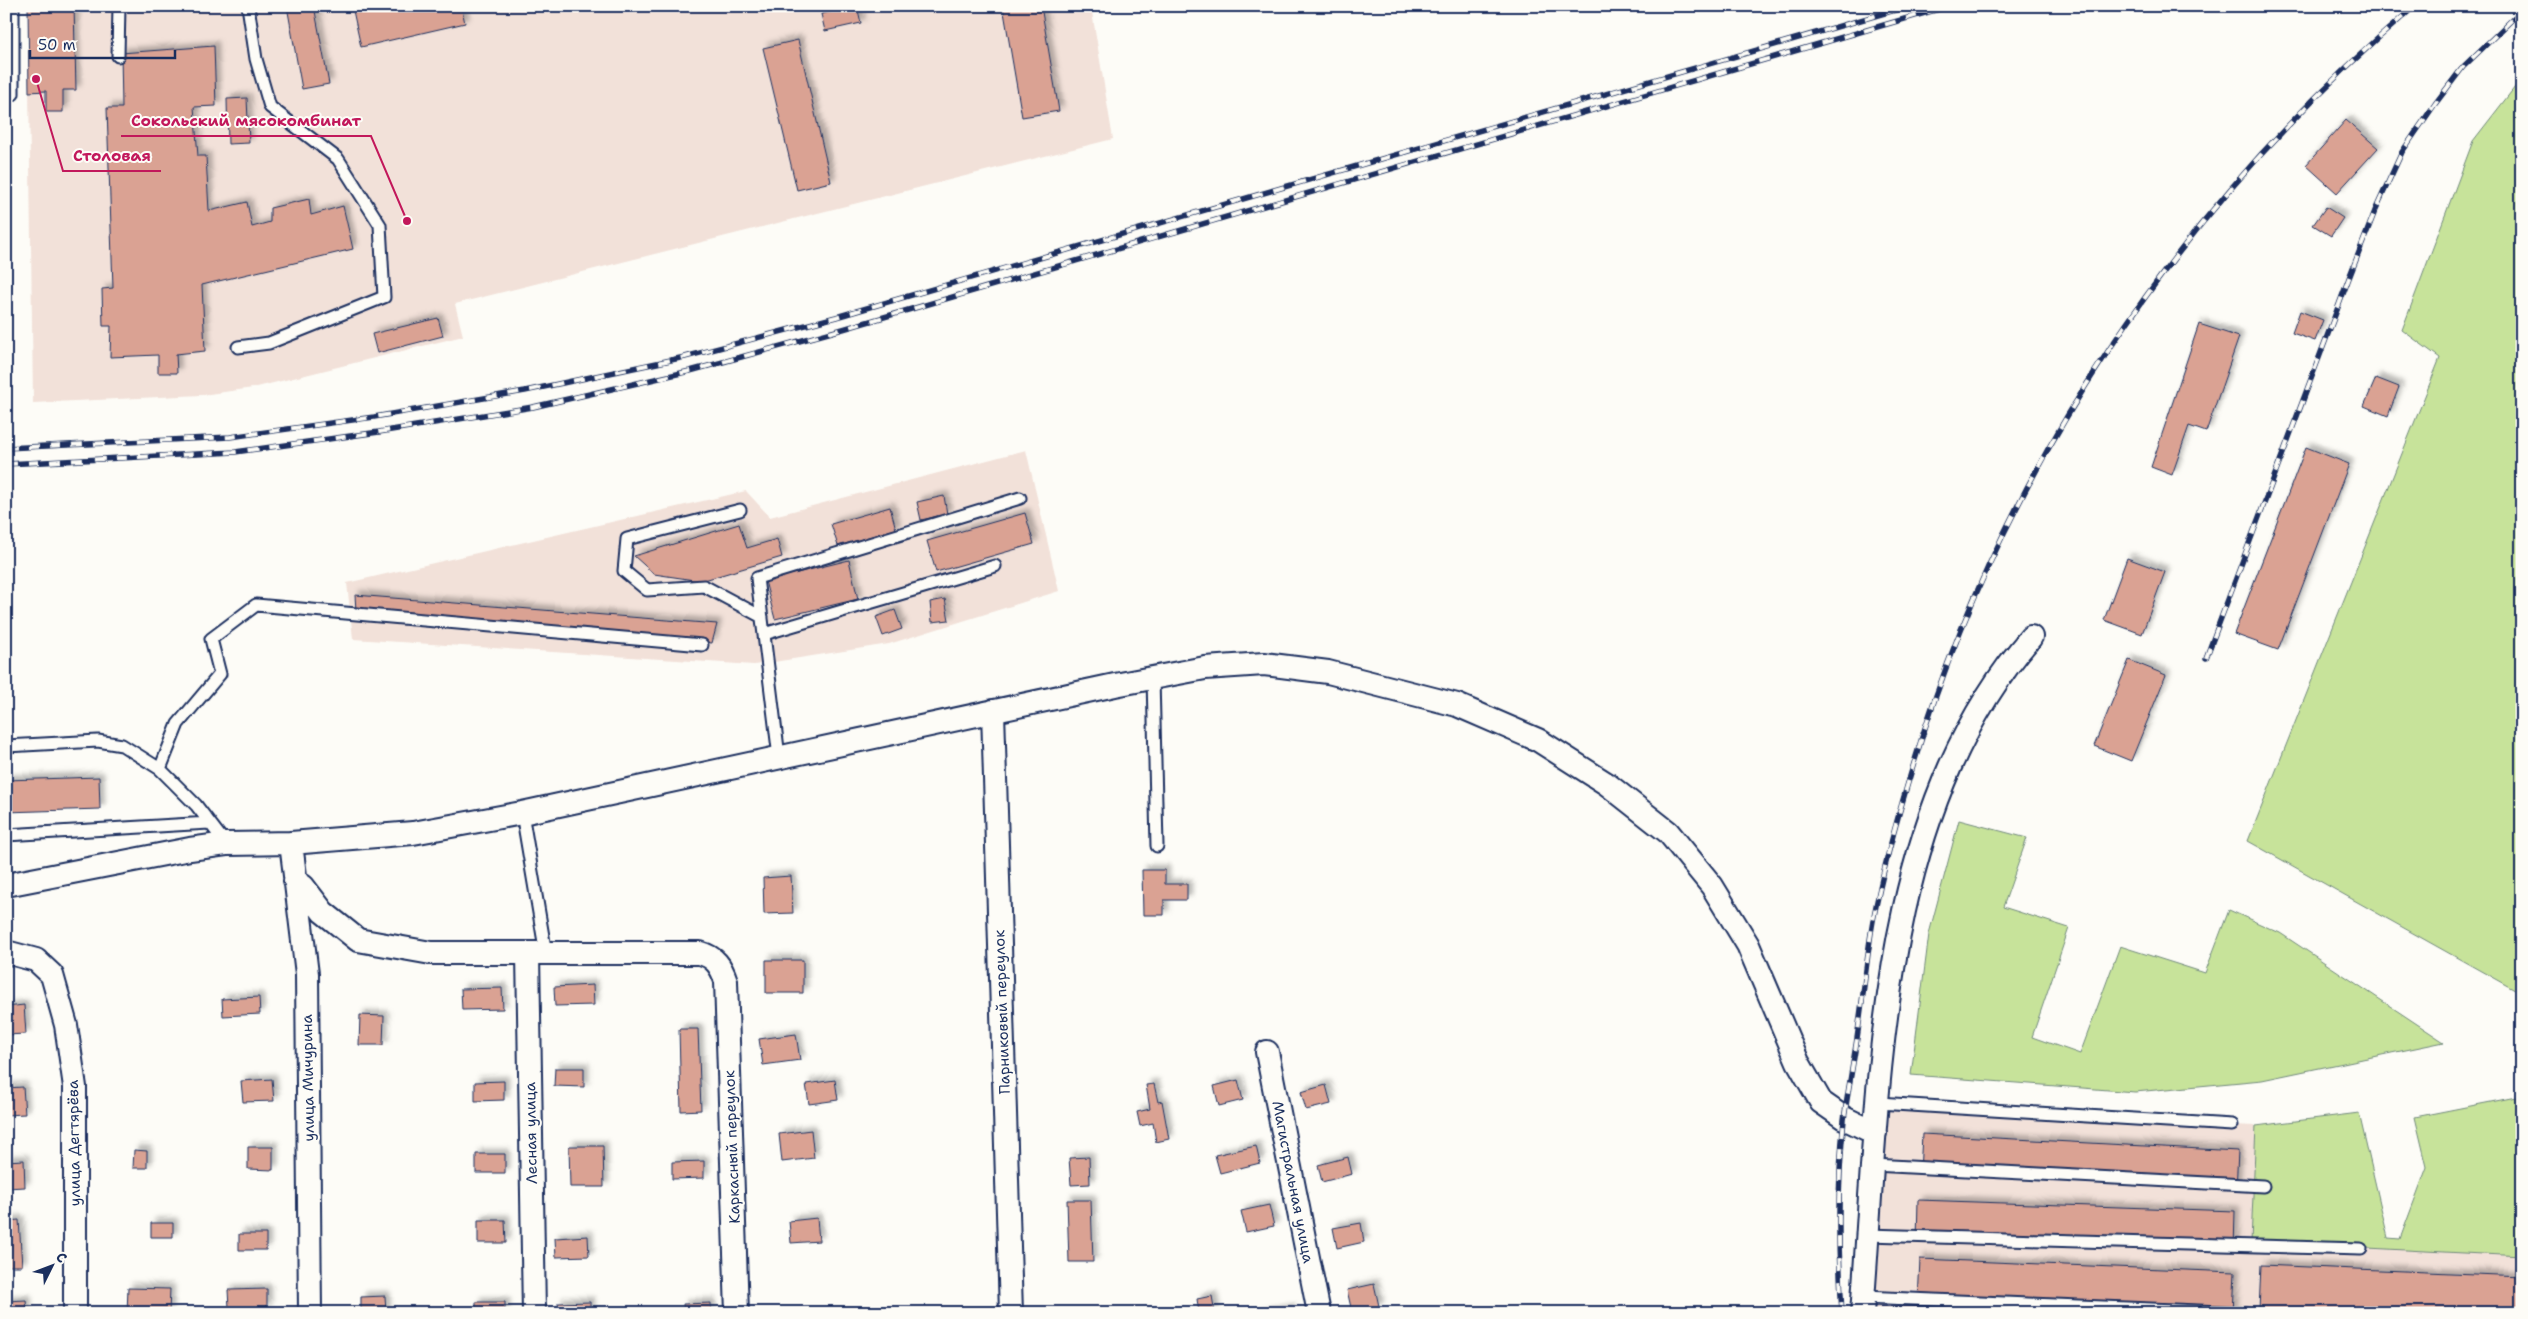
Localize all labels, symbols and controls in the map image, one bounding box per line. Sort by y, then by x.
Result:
scale bar [30,28,175,60]
text: 50 m [38,35,76,55]
callout: Сокольский мясокомбинат [121,105,371,136]
text: Сокольский мясокомбинат [131,110,361,131]
callout: Столовая [63,140,161,171]
text: Столовая [73,145,151,166]
street label: Парниковый переулок [989,929,1015,1095]
street label: улица Мичурина [297,1013,319,1142]
street label: Каркасный переулок [719,1070,745,1224]
street label: улица Дегтярёва [63,1079,85,1206]
street label: Лесная улица [520,1081,542,1184]
street label: Магистральная улица [1267,1099,1319,1266]
north arrow [28,1242,78,1292]
text: С [52,1248,71,1267]

